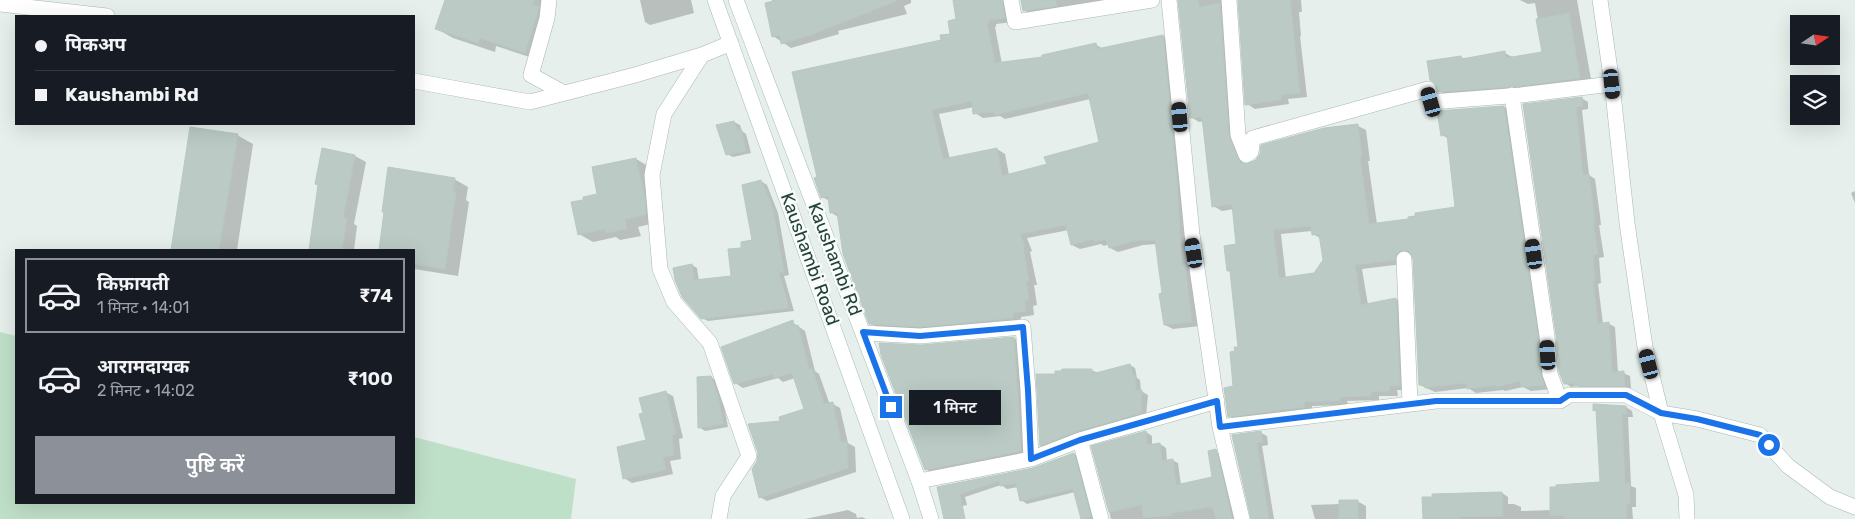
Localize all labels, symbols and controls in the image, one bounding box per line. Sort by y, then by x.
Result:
north arrow [1790,15,1840,65]
map controls [1790,15,1840,125]
text: पिकअप [65,33,126,56]
car [1602,68,1621,100]
button: layers [1790,75,1840,125]
text: Kaushambi Rd [65,83,199,106]
car [1419,86,1442,118]
car [1171,101,1188,133]
street label: Kaushambi Road [776,190,844,328]
street label: Kaushambi Rd [803,199,867,319]
car [1184,237,1203,269]
car [1524,238,1543,270]
text: किफ़ायती [97,272,169,295]
icon: car [37,273,82,318]
text: ₹74 [359,284,393,307]
text: 1 मिनट · 14:01 [97,298,189,317]
car [1539,340,1556,370]
car [1638,348,1659,380]
text: आरामदायक [97,355,189,378]
icon: car [37,356,82,401]
text: ₹100 [347,367,393,390]
text: 2 मिनट · 14:02 [97,381,195,400]
callout: 1 मिनट [908,390,1001,424]
route end [880,396,902,418]
text: 1 मिनट [933,398,977,417]
route start [1758,434,1780,456]
button: पुष्टि करें [35,436,395,494]

